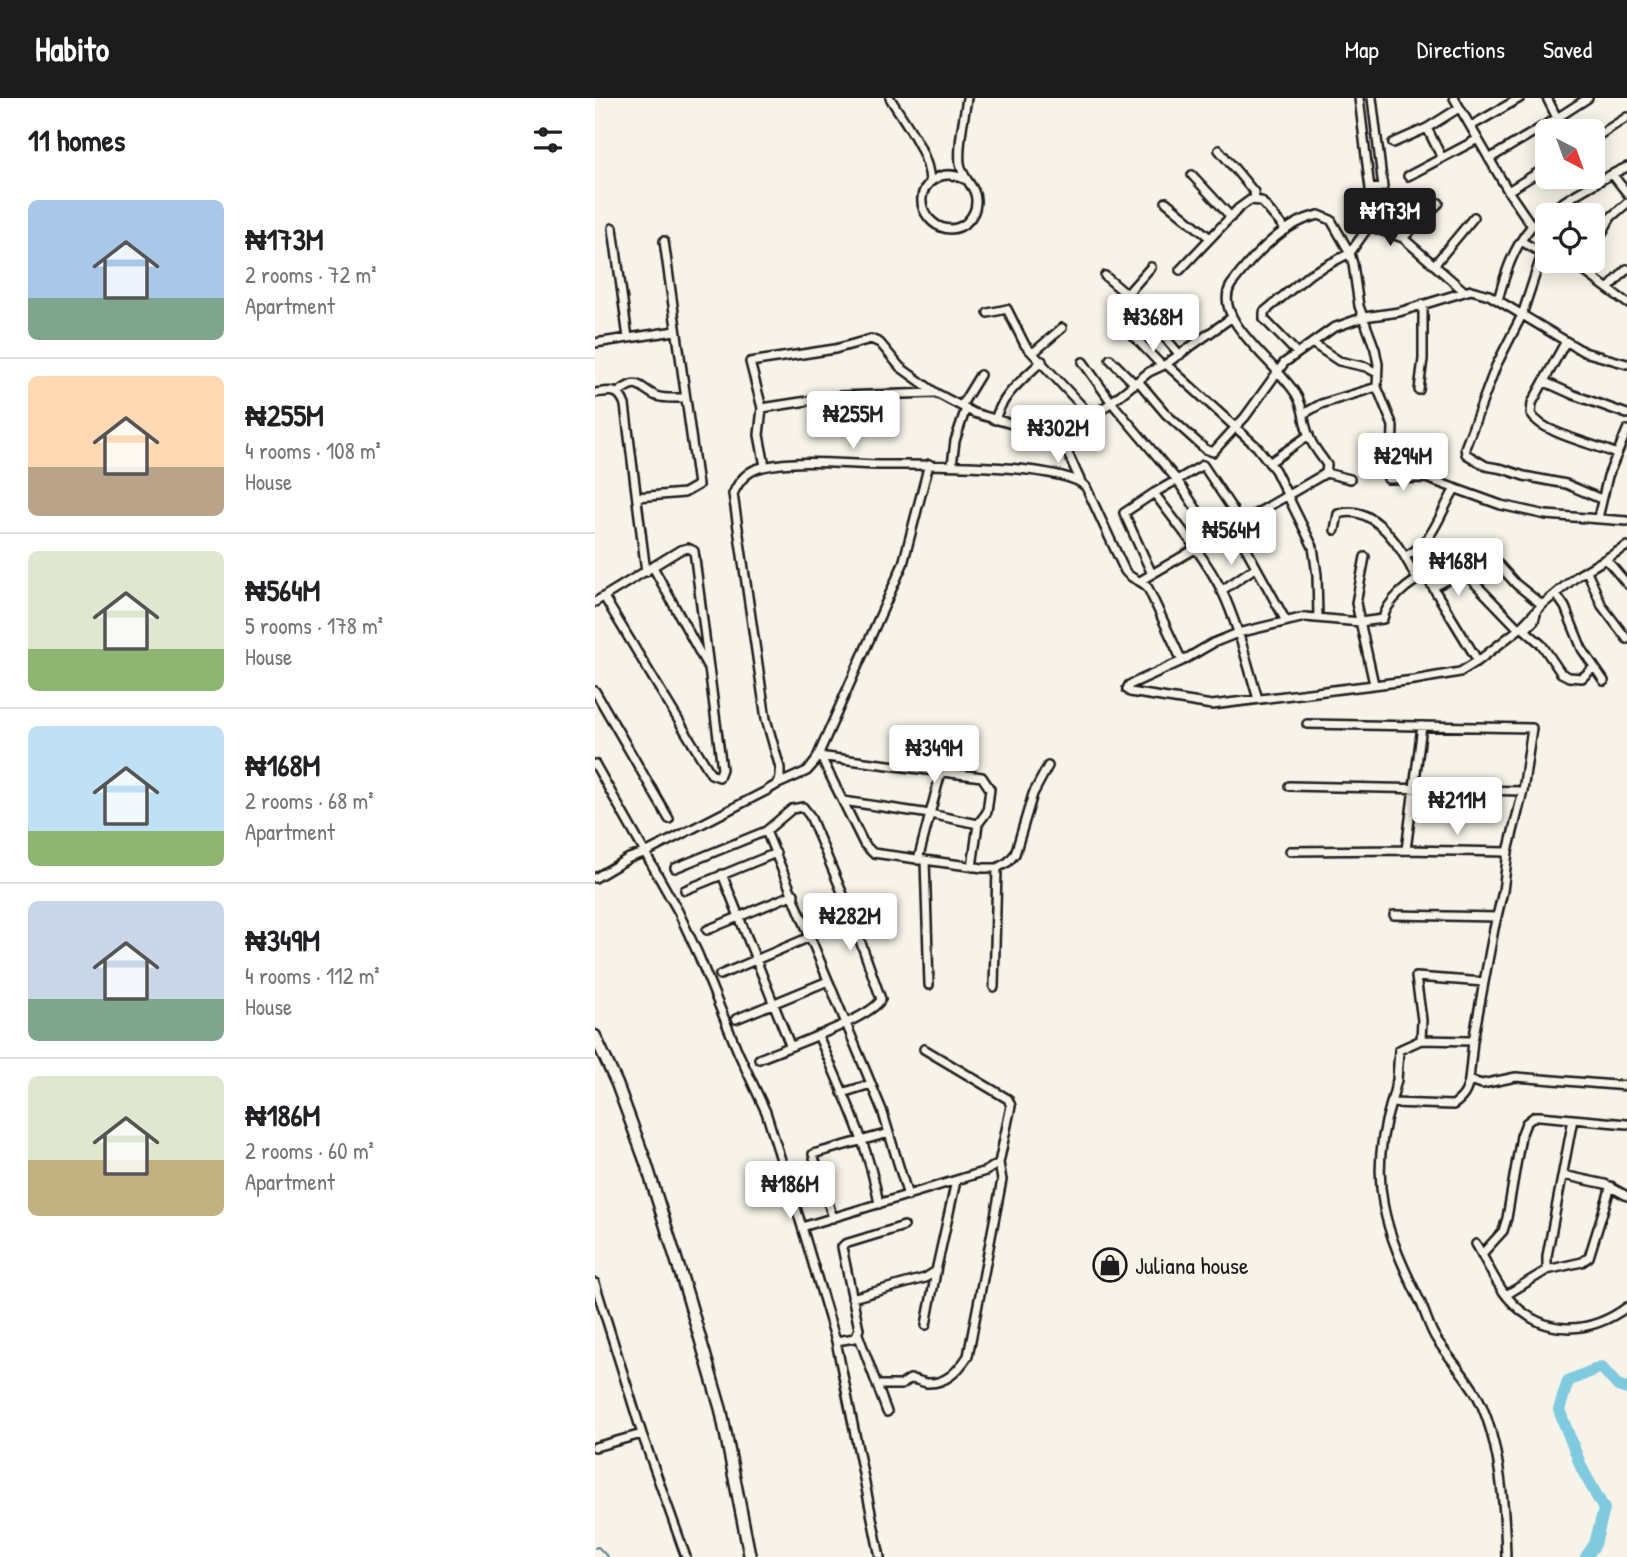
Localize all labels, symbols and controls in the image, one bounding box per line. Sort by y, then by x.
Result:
text: Habito [35,27,109,71]
text: Map [1345,33,1379,65]
text: Directions [1417,33,1505,65]
text: Saved [1543,33,1592,65]
north arrow [1535,119,1605,189]
map controls [1535,119,1605,273]
text: 11 homes [28,120,125,160]
icon: filters [529,121,567,159]
pin: ₦173M [1341,188,1439,248]
text: ₦173M [1360,195,1420,226]
button: locate [1535,203,1605,273]
text: ₦173M [245,219,324,259]
icon: home [84,228,168,312]
text: 2 rooms · 72 m² [245,259,377,290]
text: Apartment [245,290,335,321]
pin: ₦368M [1104,294,1202,354]
text: ₦368M [1123,301,1183,332]
pin: ₦255M [804,392,902,451]
text: ₦255M [245,395,324,435]
text: ₦255M [823,398,883,429]
icon: home [84,404,168,488]
pin: ₦302M [1009,406,1107,465]
text: ₦302M [1027,412,1089,443]
pin: ₦294M [1354,434,1452,493]
text: 4 rooms · 108 m² [245,435,381,466]
text: ₦294M [1374,440,1432,471]
text: House [245,466,292,497]
pin: ₦564M [1182,508,1280,567]
text: ₦564M [1202,514,1260,545]
pin: ₦168M [1409,538,1507,598]
text: ₦168M [1429,545,1487,576]
text: ₦564M [245,570,320,610]
icon: home [84,579,168,663]
text: 5 rooms · 178 m² [245,610,383,641]
text: House [245,641,292,672]
pin: ₦349M [885,726,983,785]
text: ₦349M [905,732,963,763]
text: ₦168M [245,745,320,785]
icon: home [84,754,168,838]
pin: ₦211M [1408,778,1506,837]
text: ₦211M [1428,784,1486,815]
text: 2 rooms · 68 m² [245,785,373,816]
text: Apartment [245,816,335,847]
pin: ₦282M [801,894,899,953]
text: ₦282M [819,900,881,931]
text: ₦349M [245,920,320,960]
icon: home [84,929,168,1013]
text: 4 rooms · 112 m² [245,960,380,991]
text: House [245,991,292,1022]
text: ₦186M [245,1095,320,1135]
icon: home [84,1104,168,1188]
text: 2 rooms · 60 m² [245,1135,374,1166]
pin: ₦186M [741,1162,839,1221]
text: Apartment [245,1166,335,1197]
text: ₦186M [761,1168,819,1199]
shop icon: Juliana house [1091,1246,1129,1284]
place label: Juliana house [1135,1249,1249,1281]

